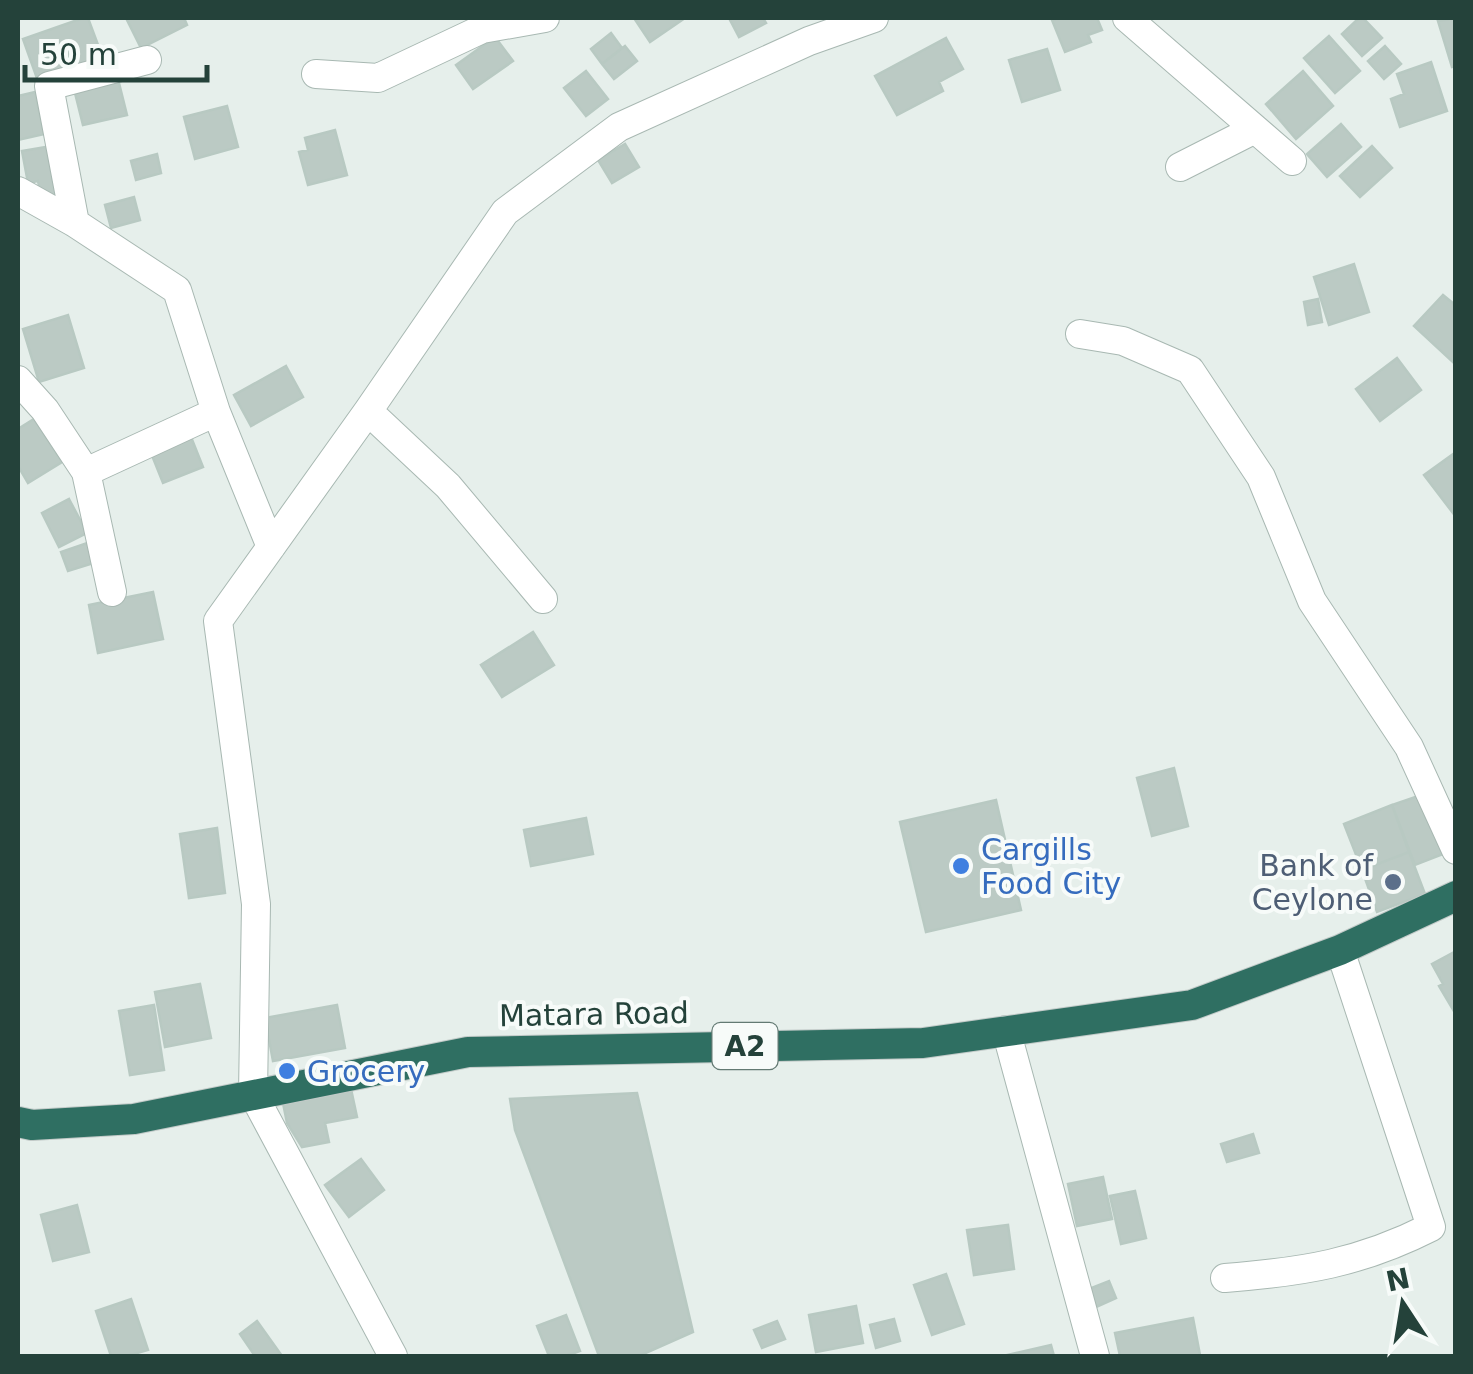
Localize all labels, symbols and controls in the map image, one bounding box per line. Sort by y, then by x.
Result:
scale bar [25,20,208,82]
text: 50 m [40,37,117,72]
place label: Cargills Food City [981,832,1121,901]
place label: Bank of Ceylone [1252,848,1374,917]
marker: Cargills Food City [950,855,972,877]
marker: Bank of Ceylone [1382,871,1404,893]
street label: Matara Road [499,995,689,1033]
road number: A2 [712,1023,778,1069]
place label: Grocery [307,1054,425,1089]
marker: Grocery [276,1060,298,1082]
north arrow [1353,1254,1453,1354]
text: N [1383,1261,1413,1299]

